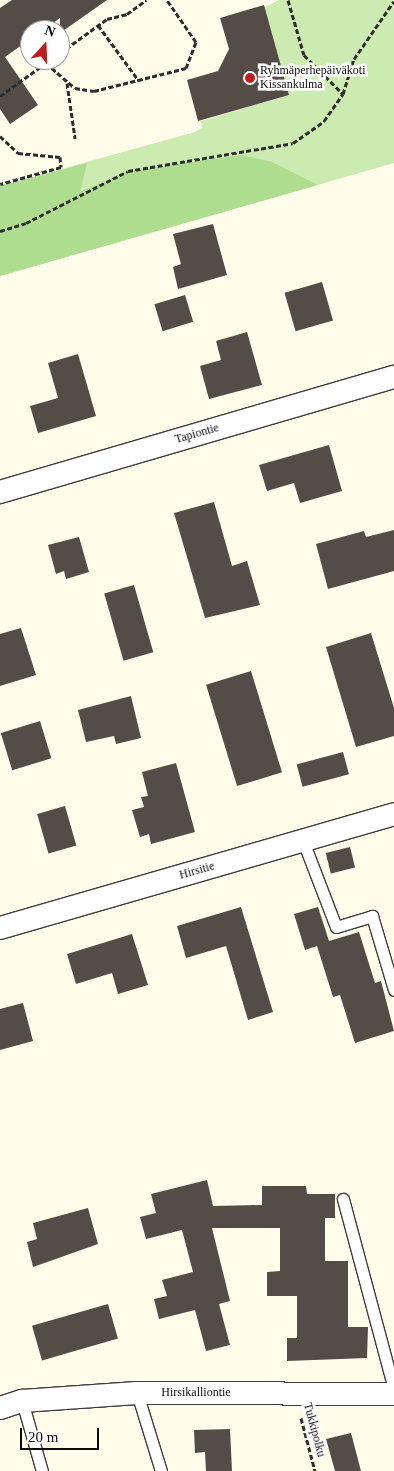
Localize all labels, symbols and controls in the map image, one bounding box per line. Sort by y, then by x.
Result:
north arrow [20,20,70,70]
text: N [43,23,57,40]
place label: Ryhmäperhepäiväkoti Kissankulma [260,64,365,92]
marker: Ryhmäperhepäiväkoti Kissankulma [244,72,256,84]
street label: Tapiontie [173,421,221,447]
street label: Hirsitie [178,859,216,883]
street label: Hirsikalliontie [161,1386,231,1400]
street label: Tukkipolku [300,1401,328,1459]
scale bar [22,1418,101,1450]
text: 20 m [28,1429,58,1445]

